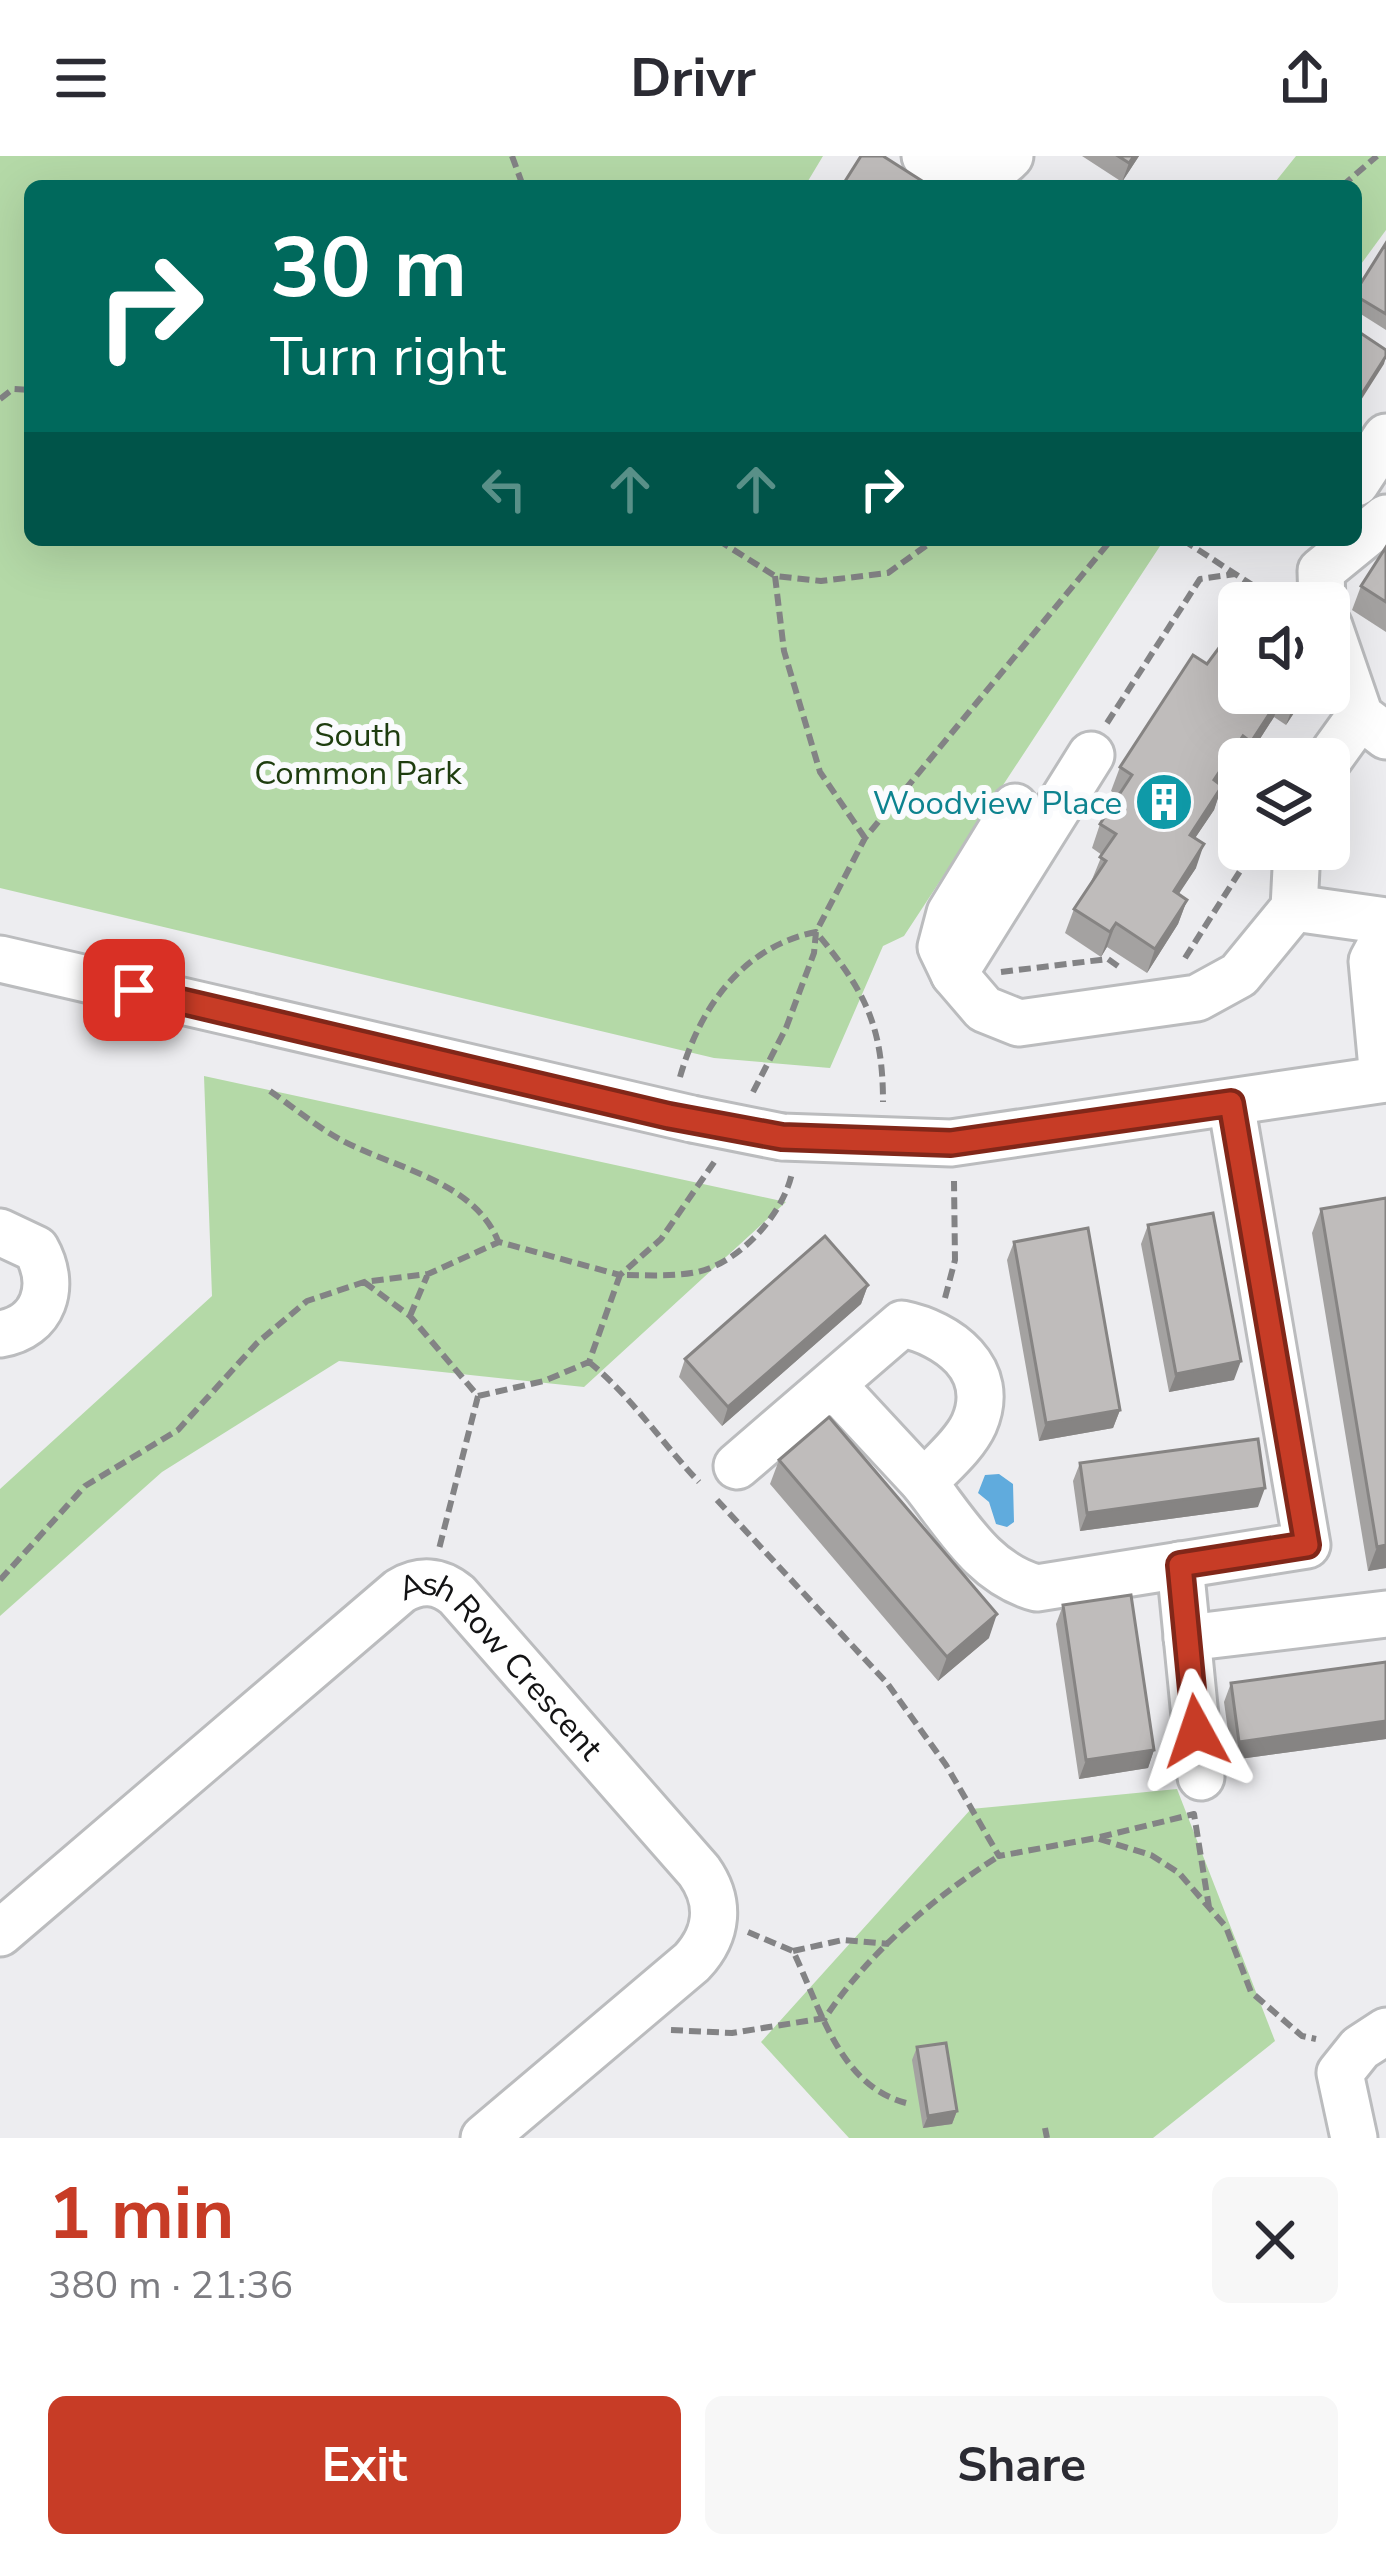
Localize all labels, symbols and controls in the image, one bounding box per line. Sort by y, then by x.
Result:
text: Drivr [630,41,756,115]
icon: menu [48,45,114,111]
icon: share [1272,45,1338,111]
text: 30 m [270,211,467,326]
icon: right [72,228,228,384]
text: Turn right [270,320,506,394]
icon: left [471,456,537,522]
icon: ahead [597,456,663,522]
icon: ahead [723,456,789,522]
icon: right [849,456,915,522]
map controls [1218,582,1350,870]
button: sound [1218,582,1350,714]
park label: South Common Park [254,713,462,796]
button: layers [1218,738,1350,870]
building icon: Woodview Place [1133,771,1195,833]
place label: Woodview Place [873,781,1122,826]
pin [83,939,185,1041]
icon: arrive [101,957,167,1023]
street label: Ash Row Crescent [393,1561,613,1770]
position arrow [1133,1668,1259,1794]
text: 1 min [48,2165,234,2263]
button: close [1212,2177,1338,2303]
text: 380 m · 21:36 [48,2259,293,2312]
button: Exit [48,2396,681,2534]
button: Share [705,2396,1338,2534]

